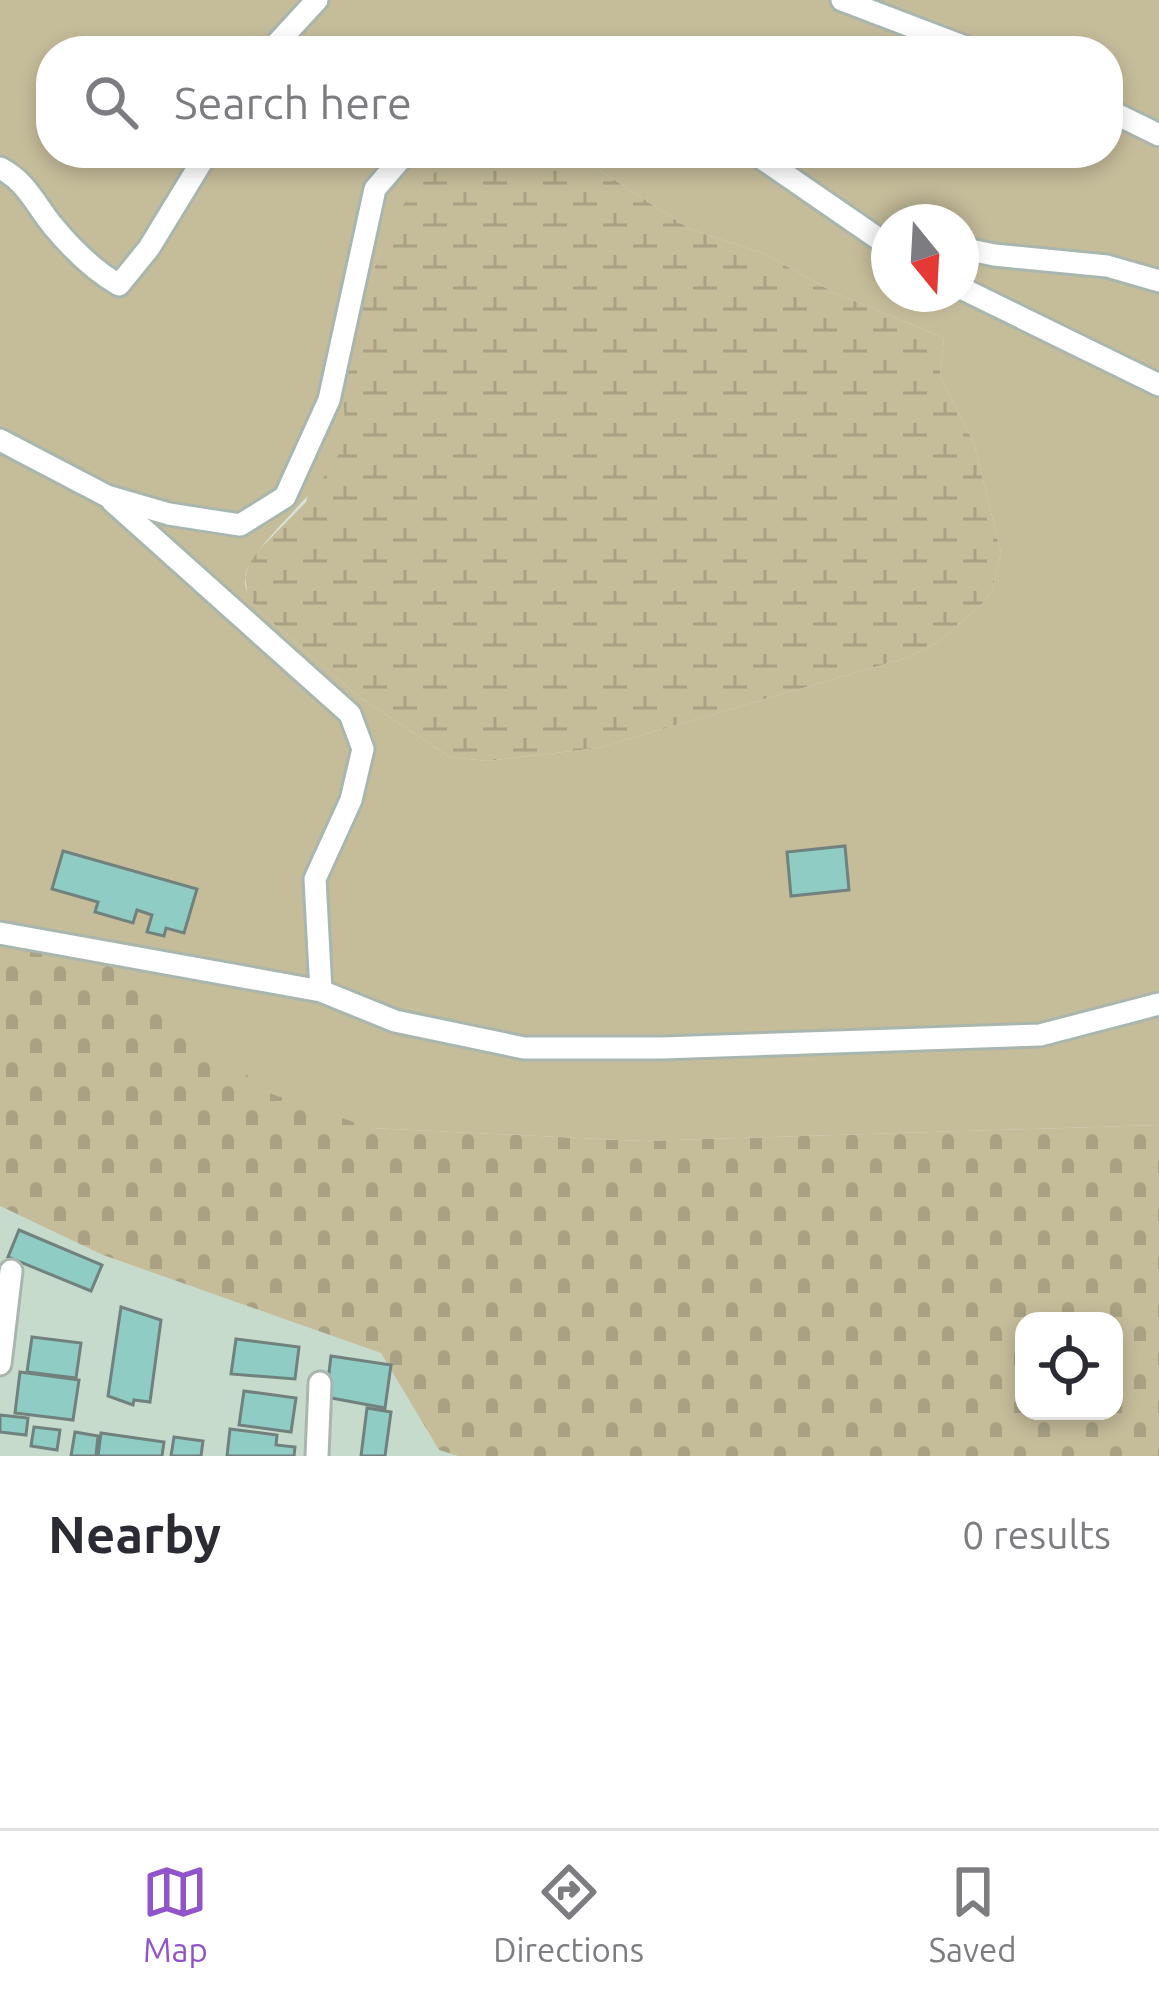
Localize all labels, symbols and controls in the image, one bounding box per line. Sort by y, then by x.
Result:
search box [36,36,1123,168]
icon: search [78,69,144,135]
text: Search here [174,77,412,128]
north arrow [871,204,979,312]
map controls [1015,1312,1123,1420]
button: locate [1015,1312,1123,1420]
text: Nearby [48,1505,221,1563]
text: 0 results [962,1513,1111,1556]
tab: Map [142,1859,208,1968]
tab: Directions [493,1859,644,1968]
tab: Saved [929,1859,1017,1968]

